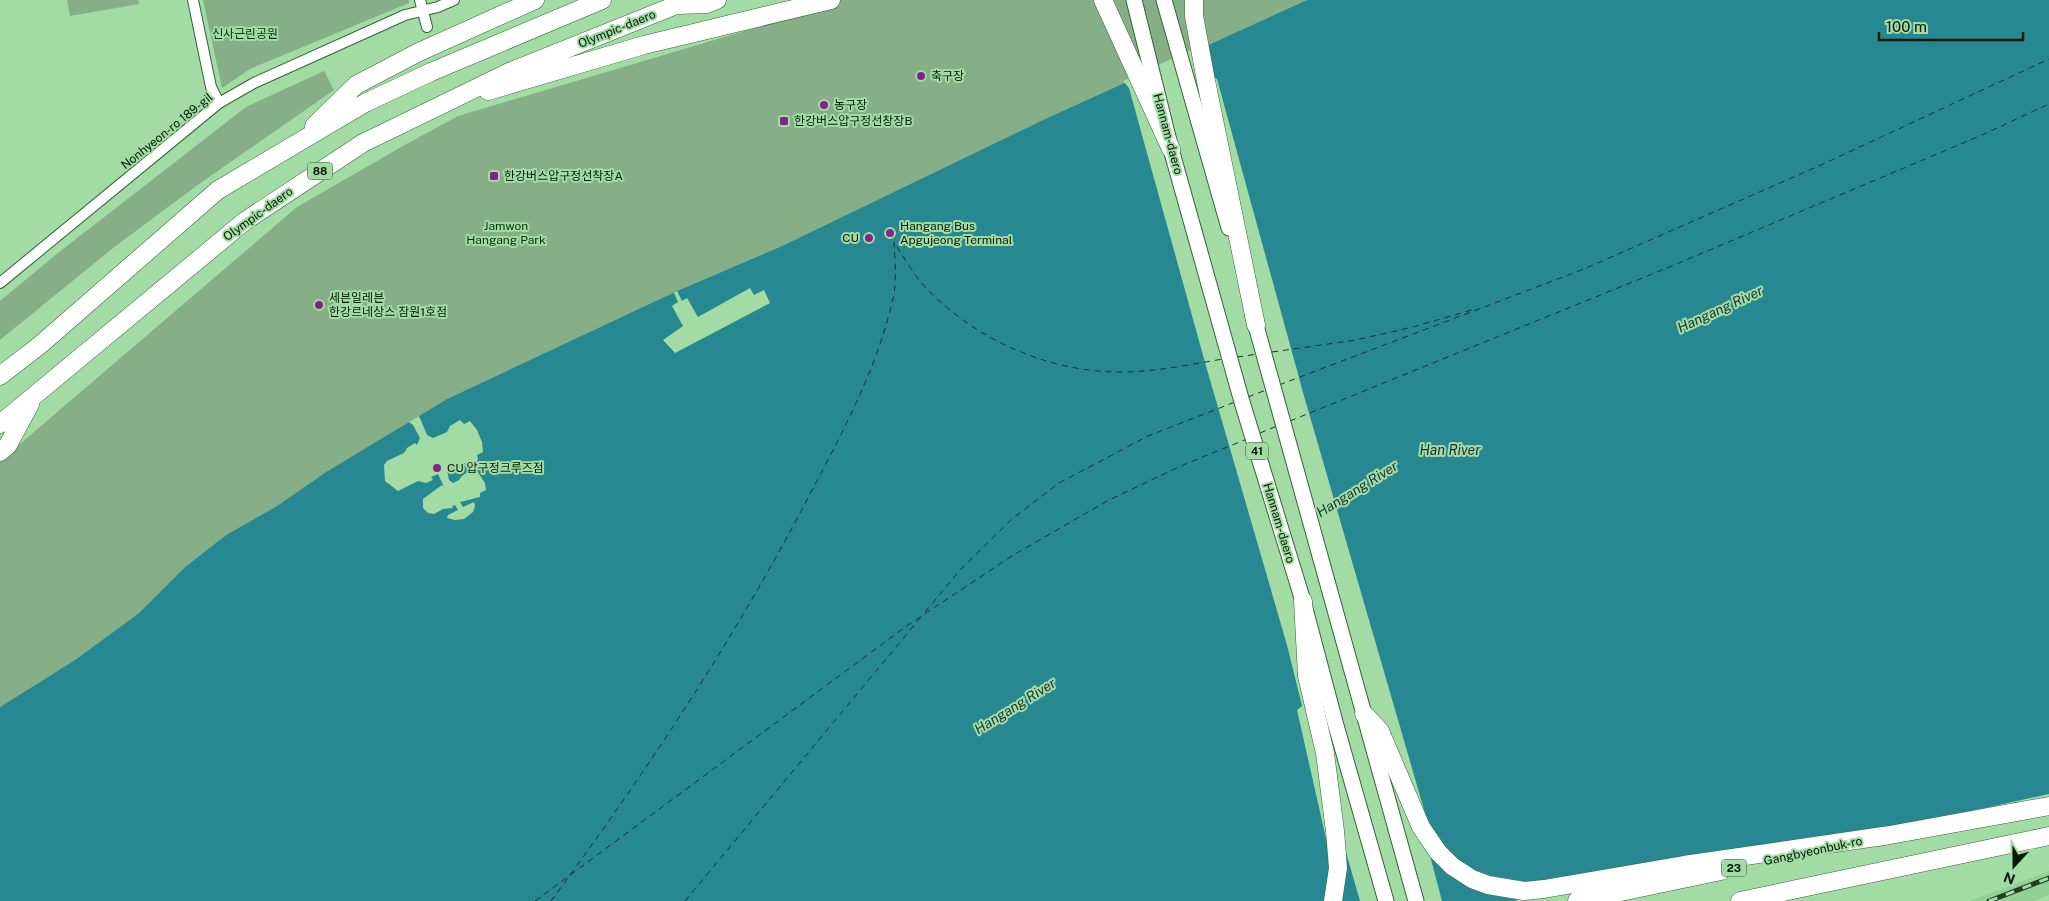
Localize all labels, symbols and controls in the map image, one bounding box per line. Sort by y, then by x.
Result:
street label: Olympic-daero [576,7,658,51]
scale bar [1879,10,2023,42]
text: 100 m [1886,18,1927,35]
park label: 신사근린공원 [212,27,278,41]
place label: 축구장 [931,69,964,83]
marker: 축구장 [915,70,927,82]
street label: Nonhyeon-ro 189-gil [118,90,216,172]
street label: Hannam-daero [1150,92,1186,176]
place label: 농구장 [834,98,867,112]
marker: 농구장 [818,99,830,111]
place label: 한강버스압구정선창장B [794,114,912,128]
marker: 한강버스압구정선창장B [778,115,790,127]
road number: 88 [308,162,332,180]
place label: 한강버스압구정선착장A [504,169,623,183]
marker: 한강버스압구정선착장A [488,170,500,182]
street label: Olympic-daero [221,184,296,244]
park label: Jamwon Hangang Park [466,219,546,247]
place label: Hangang Bus Apgujeong Terminal [900,219,1013,247]
marker: Hangang Bus Apgujeong Terminal [884,227,896,239]
place label: CU [842,231,859,245]
marker: CU [863,232,875,244]
water label: Hangang River [1675,282,1766,336]
place label: 세븐일레븐 한강르네상스 잠원1호점 [329,291,447,319]
marker: 세븐일레븐 한강르네상스 잠원1호점 [313,299,325,311]
road number: 41 [1246,442,1268,460]
water label: Han River [1420,442,1481,458]
water label: Hangang River [1313,457,1401,520]
place label: CU 압구정크루즈점 [447,461,544,475]
marker: CU 압구정크루즈점 [431,462,443,474]
street label: Hannam-daero [1260,481,1298,565]
water label: Hangang River [971,674,1059,737]
street label: Gangbyeonbuk-ro [1763,834,1864,868]
north arrow [1989,841,2039,891]
road number: 23 [1722,860,1746,876]
text: N [2001,869,2017,888]

